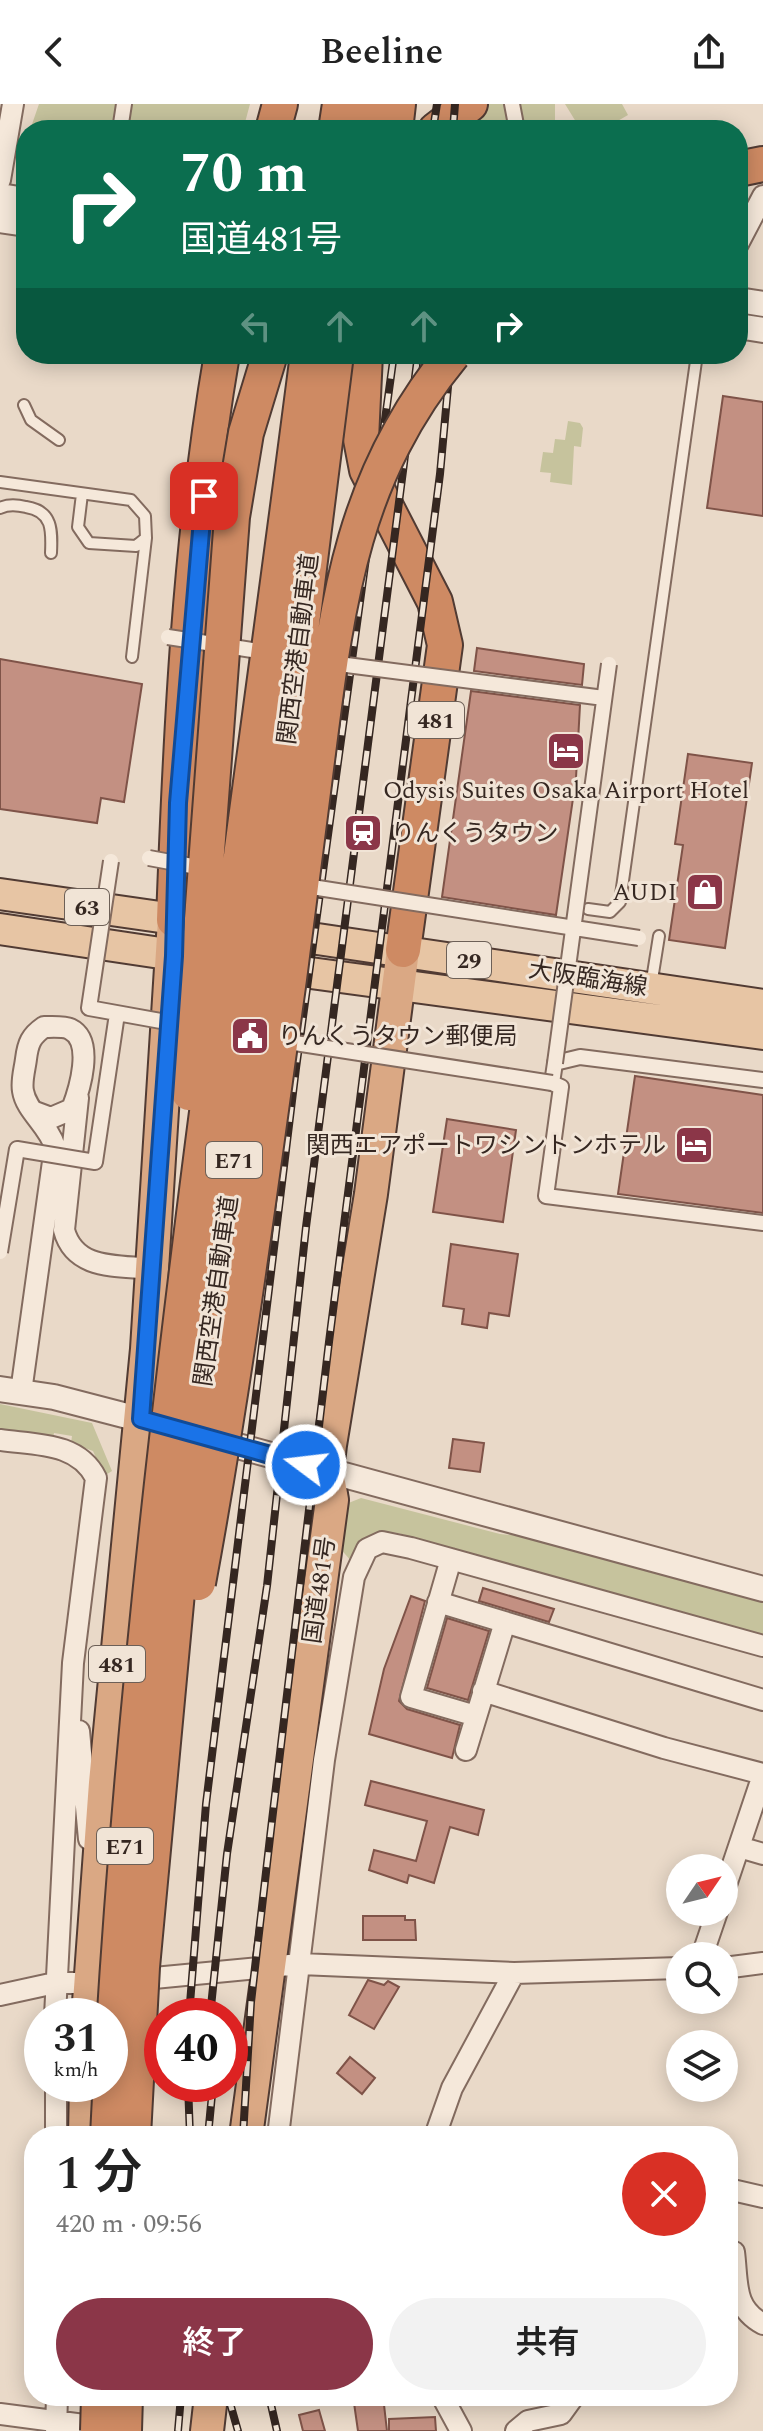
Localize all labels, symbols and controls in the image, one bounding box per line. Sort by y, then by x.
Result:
text: Beeline [320,25,443,80]
icon: back [32,30,76,74]
icon: share [687,30,731,74]
text: 70 m [180,132,307,217]
icon: right [48,152,152,256]
text: 国道481号 [180,213,342,268]
icon: left [234,304,278,348]
icon: ahead [318,304,362,348]
icon: ahead [402,304,446,348]
icon: right [486,304,530,348]
pin [170,462,238,530]
icon: arrive [182,474,226,518]
street label: 関西空港自動車道 [269,552,329,747]
road number: 481 [408,702,464,738]
hotel icon: Odysis Suites Osaka Airport Hotel [545,730,587,772]
place label: Odysis Suites Osaka Airport Hotel [383,773,749,809]
station icon: りんくうタウン [342,812,384,854]
place label: りんくうタウン [391,816,559,852]
shop icon: AUDI [684,871,726,913]
place label: AUDI [613,875,677,911]
road number: 63 [65,889,109,925]
road number: 29 [447,942,491,978]
street label: 大阪臨海線 [526,952,650,1006]
public building icon: りんくうタウン郵便局 [229,1015,271,1057]
place label: りんくうタウン郵便局 [278,1019,518,1055]
hotel icon: 関西エアポートワシントンホテル [673,1124,715,1166]
place label: 関西エアポートワシントンホテル [306,1128,666,1164]
road number: E71 [206,1142,262,1178]
street label: 関西空港自動車道 [186,1194,248,1389]
position arrow [264,1423,348,1507]
street label: 国道481号 [295,1534,345,1646]
road number: 481 [89,1646,145,1682]
road number: E71 [97,1828,153,1864]
north arrow [666,1854,738,1926]
map controls [666,1854,738,2102]
button: search [666,1942,738,2014]
speed limit sign: 40 [144,1998,248,2102]
text: 31 [54,2009,98,2070]
button: layers [666,2030,738,2102]
text: km/h [54,2055,99,2085]
text: 1 分 [56,2137,142,2210]
button: close [622,2152,706,2236]
text: 420 m · 09:56 [56,2204,202,2244]
button: 終了 [56,2298,373,2390]
button: 共有 [389,2298,706,2390]

